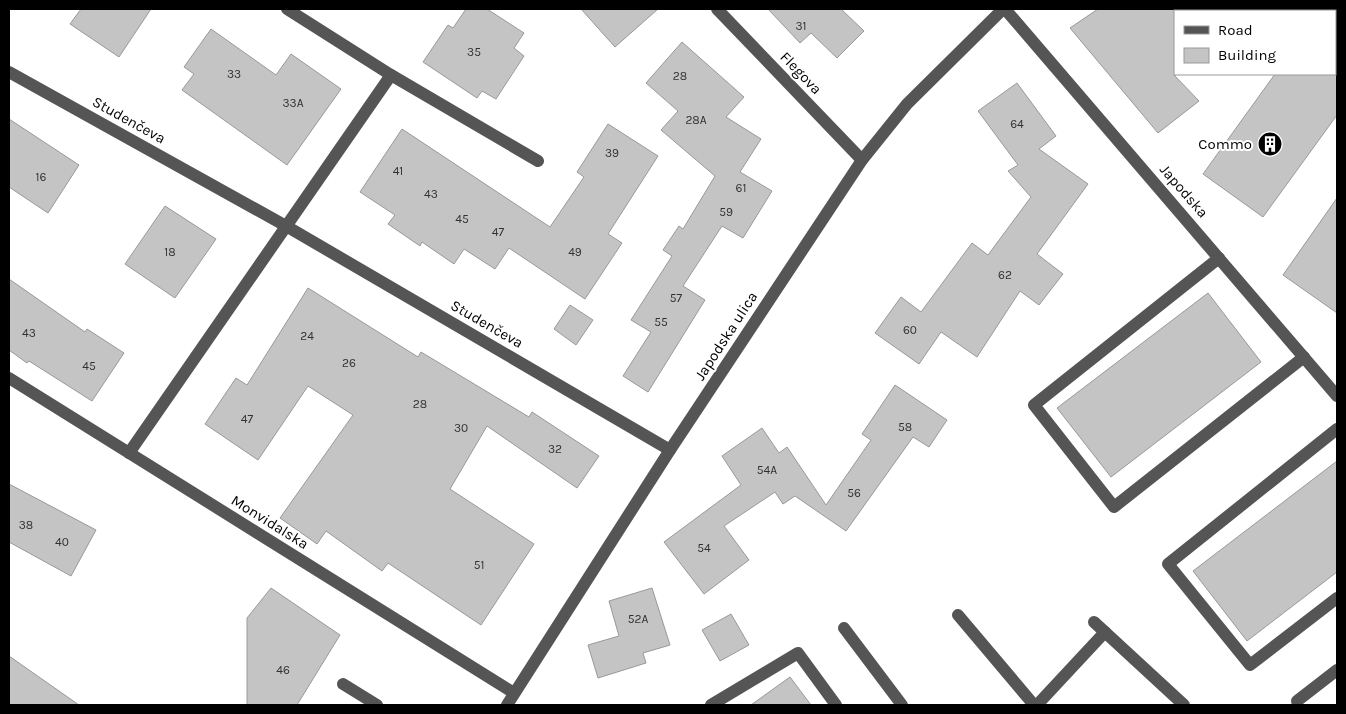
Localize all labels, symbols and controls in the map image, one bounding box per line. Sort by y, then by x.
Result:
legend [1174,10,1336,75]
house number: 31 [795,19,807,33]
text: Road [1218,21,1253,39]
house number: 35 [467,45,481,59]
text: Building [1218,46,1276,64]
street label: Flegova [776,48,826,98]
house number: 33 [227,67,241,81]
house number: 28 [673,69,687,83]
street label: Studenčeva [89,93,169,147]
house number: 33A [282,96,304,110]
house number: 28A [685,113,707,127]
house number: 64 [1010,117,1024,131]
building icon: Commo [1257,131,1283,157]
place label: Commo [1198,135,1252,153]
house number: 39 [605,146,619,160]
street label: Japodska [1156,161,1212,221]
house number: 41 [393,164,403,178]
house number: 16 [36,170,47,184]
house number: 61 [736,181,746,195]
house number: 43 [424,187,438,201]
house number: 59 [719,205,733,219]
house number: 45 [455,212,469,226]
house number: 47 [492,225,505,239]
house number: 18 [164,245,176,259]
house number: 49 [568,245,582,259]
house number: 62 [998,268,1012,282]
street label: Japodska ulica [691,288,761,384]
house number: 57 [670,291,683,305]
street label: Studenčeva [448,296,526,352]
house number: 55 [654,315,668,329]
house number: 60 [903,323,917,337]
house number: 43 [22,326,36,340]
house number: 24 [300,329,314,343]
house number: 26 [342,356,356,370]
house number: 45 [82,359,96,373]
house number: 28 [413,397,427,411]
house number: 47 [241,412,254,426]
house number: 58 [898,420,912,434]
house number: 30 [454,421,468,435]
house number: 32 [548,442,562,456]
house number: 54A [757,463,777,477]
house number: 56 [847,486,861,500]
street label: Monvidalska [228,491,312,553]
house number: 38 [19,518,33,532]
house number: 40 [55,535,69,549]
house number: 54 [697,541,711,555]
house number: 51 [474,558,484,572]
house number: 52A [628,612,648,626]
house number: 46 [276,663,290,677]

